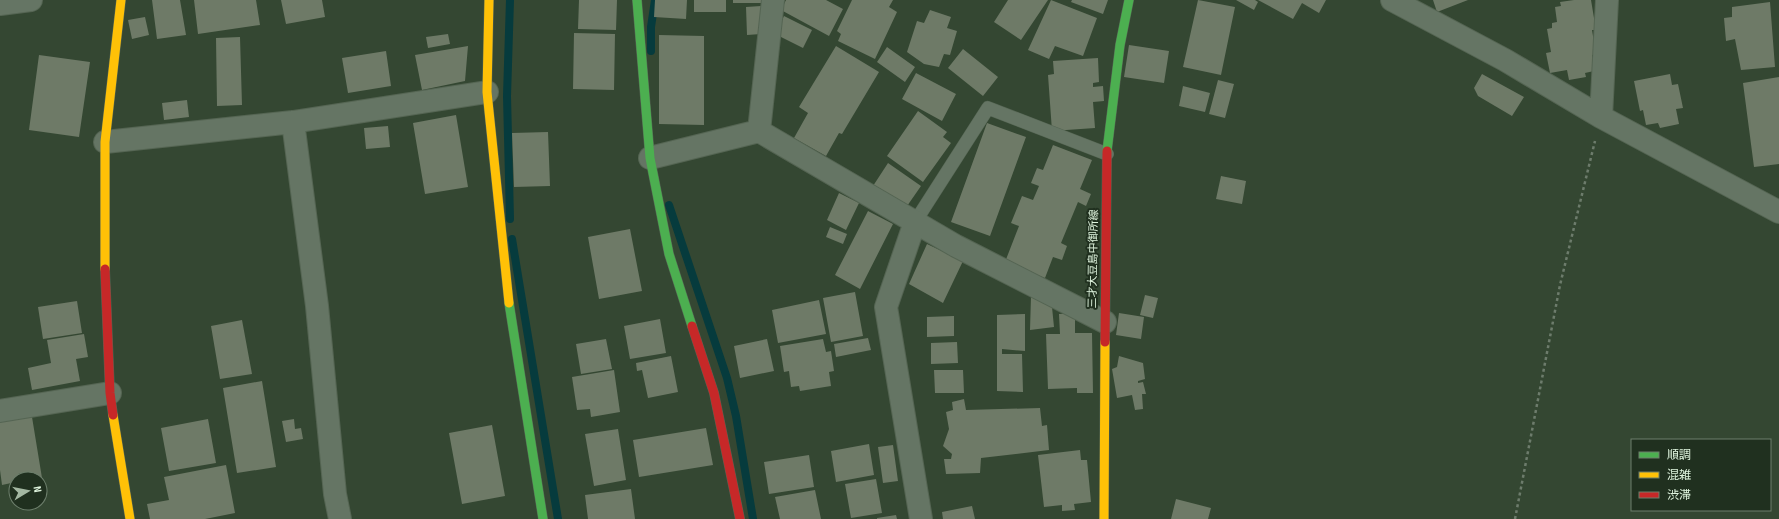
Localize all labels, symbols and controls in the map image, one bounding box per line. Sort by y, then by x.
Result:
street label: 三才大豆島中御所線 [1086,209,1100,309]
legend [1631,439,1771,511]
text: 順調 [1667,448,1691,463]
text: 混雑 [1667,468,1691,483]
north arrow [8,471,48,511]
text: N [30,485,44,493]
text: 渋滞 [1667,488,1691,503]

